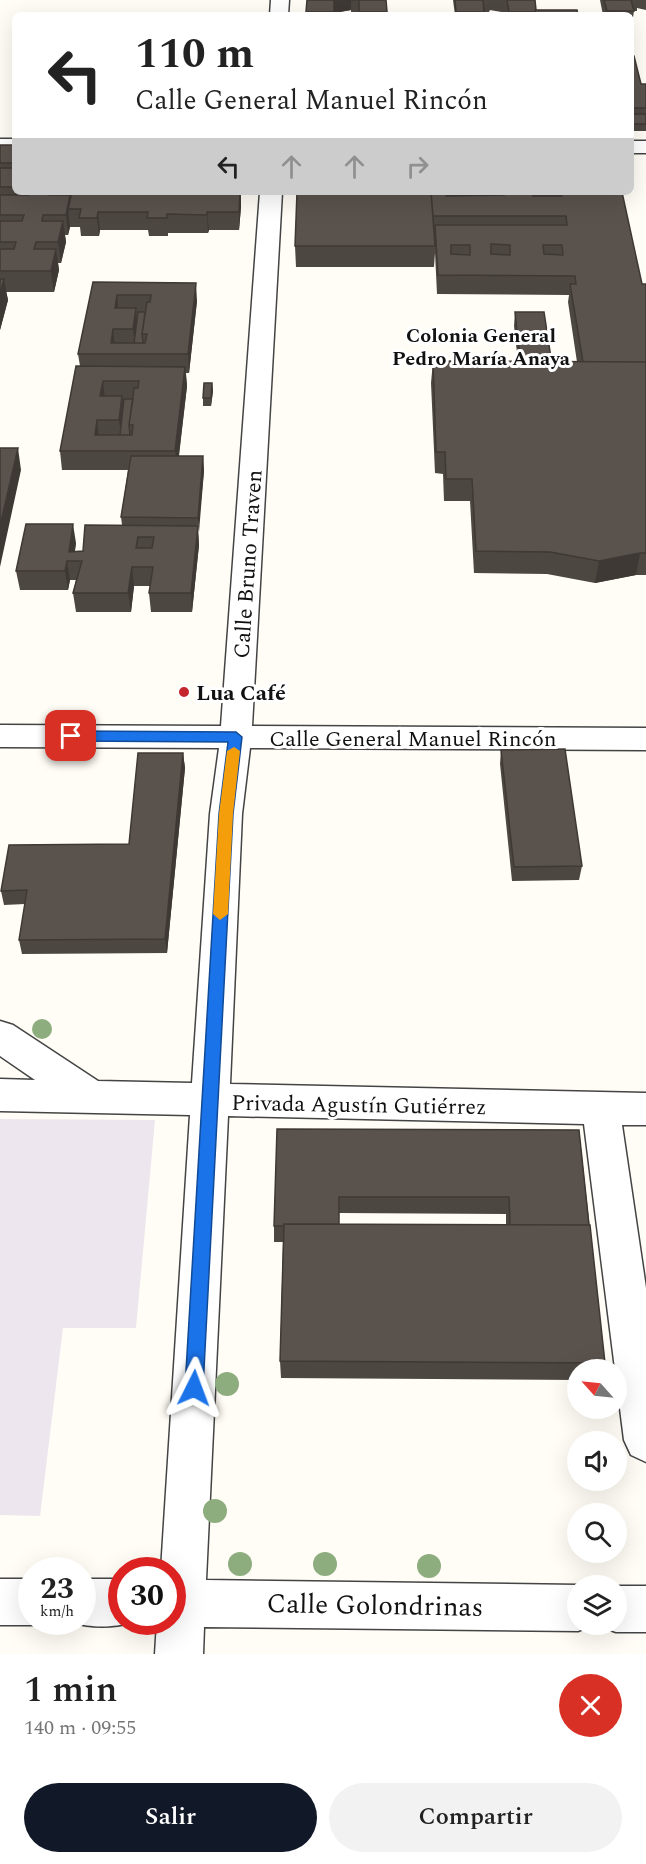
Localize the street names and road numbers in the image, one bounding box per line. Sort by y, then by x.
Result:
street label: Calle Bruno Traven [225,469,272,660]
street label: Calle General Manuel Rincón [269,723,557,756]
street label: Privada Agustín Gutiérrez [231,1087,487,1124]
street label: Calle Golondrinas [266,1583,484,1629]

